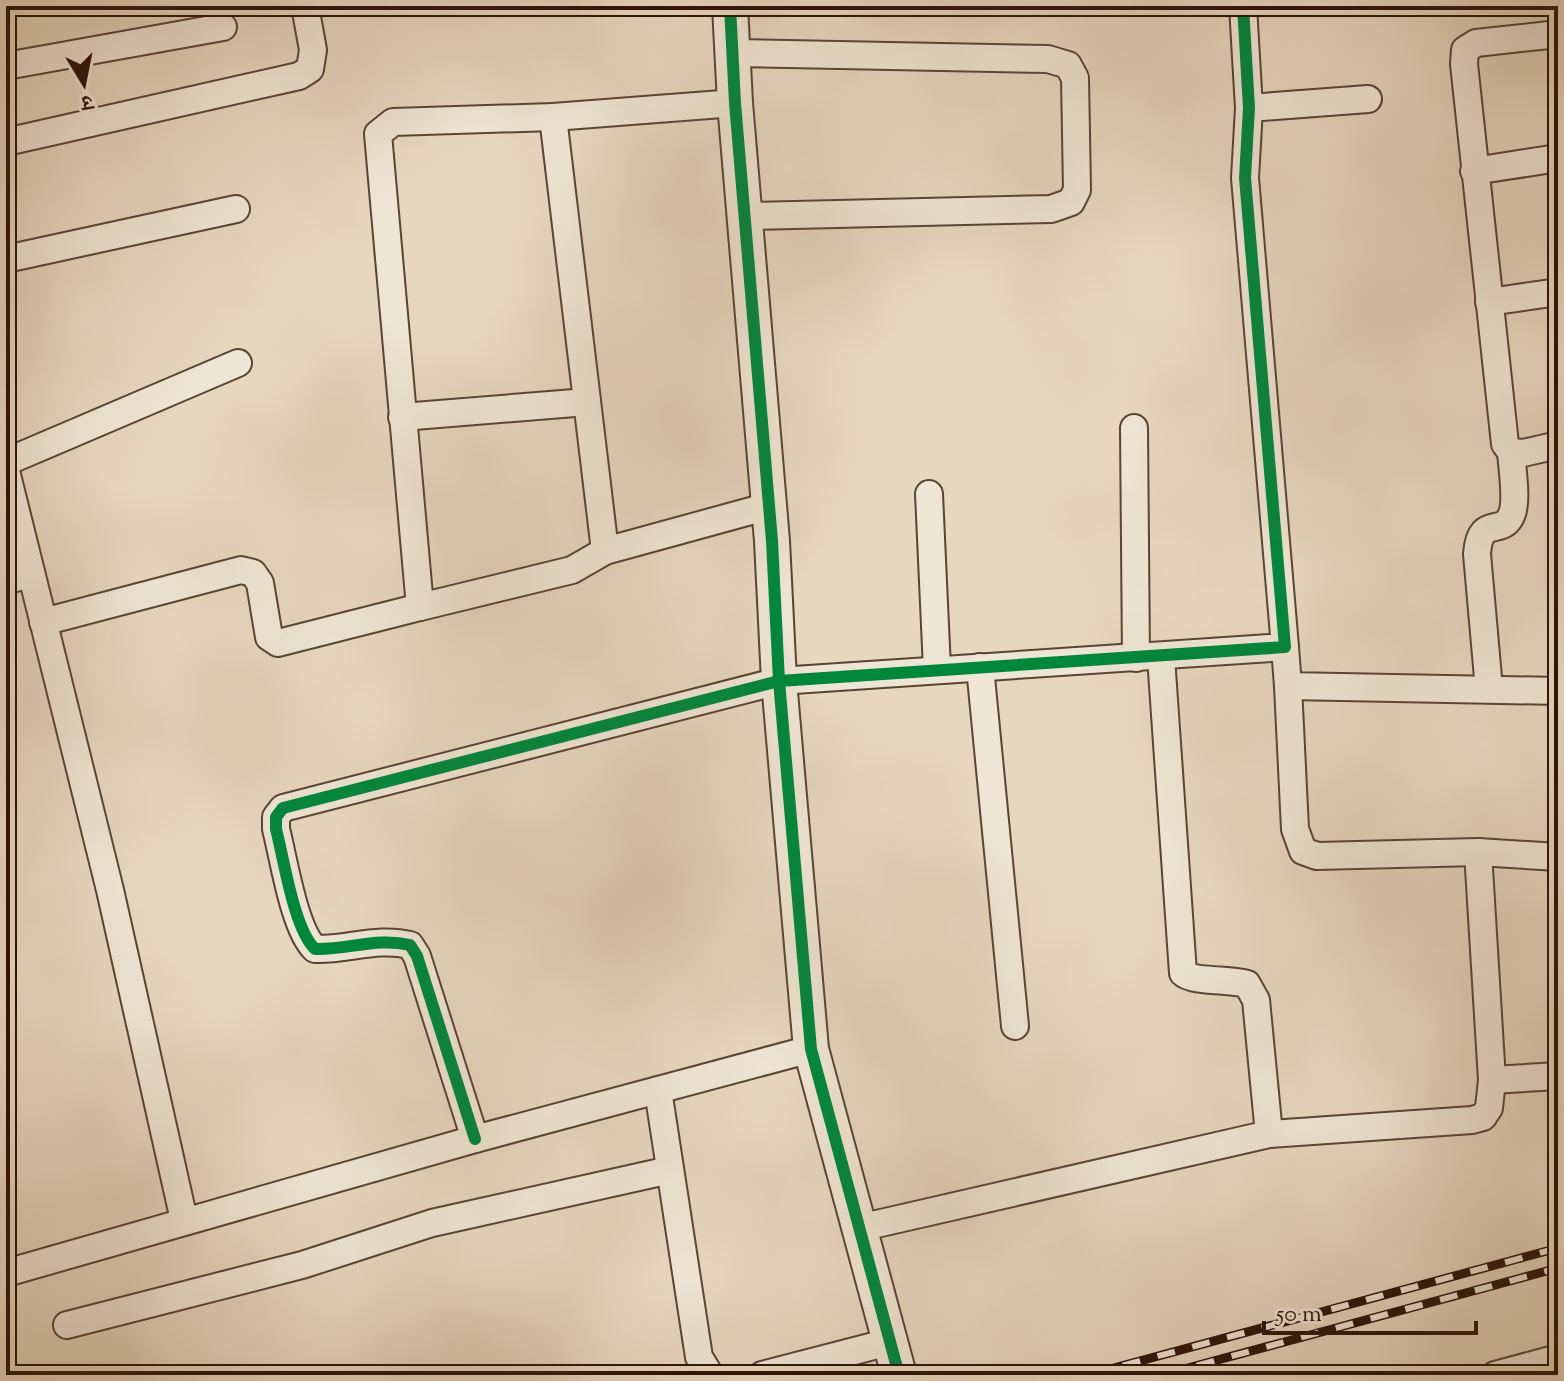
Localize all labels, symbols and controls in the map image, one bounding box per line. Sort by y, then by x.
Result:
north arrow [44,44,124,124]
text: उ [77,84,97,118]
scale bar [1264,1285,1476,1335]
text: 50 m [1274,1298,1322,1332]

